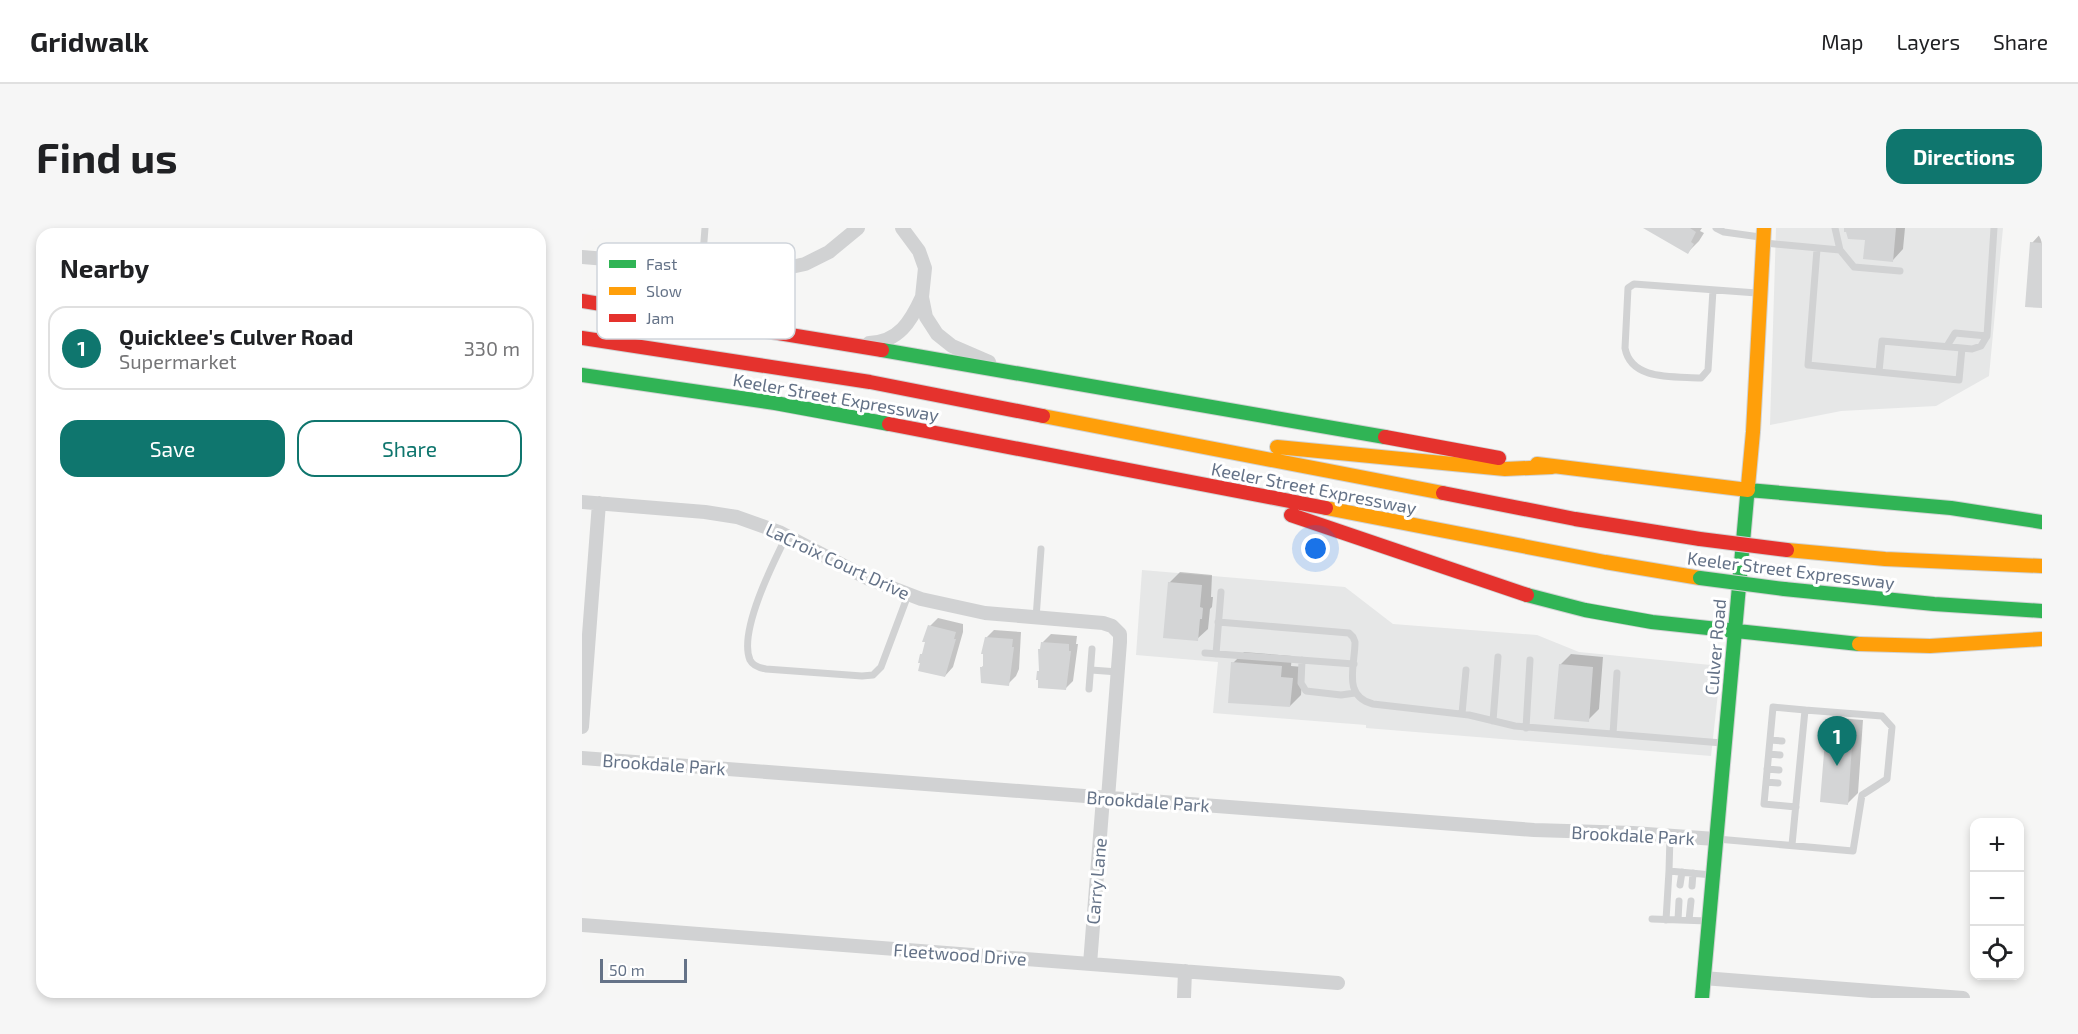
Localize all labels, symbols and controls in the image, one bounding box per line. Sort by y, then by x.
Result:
text: Gridwalk [30,24,149,58]
text: Map [1821,29,1863,54]
text: Layers [1896,29,1960,54]
text: Share [1993,29,2048,54]
button: Directions [1886,129,2042,184]
text: Find us [36,131,178,181]
legend [597,243,795,339]
text: Nearby [60,252,149,283]
text: Fast [646,254,677,273]
text: Slow [646,281,682,300]
text: Jam [646,308,674,327]
text: Quicklee's Culver Road [119,323,354,349]
text: 1 [77,336,86,360]
text: 330 m [464,336,520,360]
text: Supermarket [119,349,237,373]
street label: Keeler Street Expressway [731,368,941,426]
button: Save [60,420,285,477]
button: Share [297,420,522,477]
street label: Keeler Street Expressway [1209,457,1419,519]
street label: LaCroix Court Drive [763,518,913,604]
your location [1301,534,1330,563]
street label: Keeler Street Expressway [1686,546,1896,594]
street label: Culver Road [1700,598,1730,696]
pin: 1 [1818,716,1856,766]
street label: Brookdale Park [602,749,726,779]
street label: Brookdale Park [1086,786,1210,816]
map controls [1970,818,2024,980]
button: + [1970,818,2024,872]
street label: Brookdale Park [1571,821,1695,849]
street label: Carry Lane [1081,837,1111,925]
button: − [1970,872,2024,926]
button: locate [1970,926,2024,980]
street label: Fleetwood Drive [893,938,1027,970]
scale bar [600,956,687,984]
text: 50 m [609,960,645,979]

